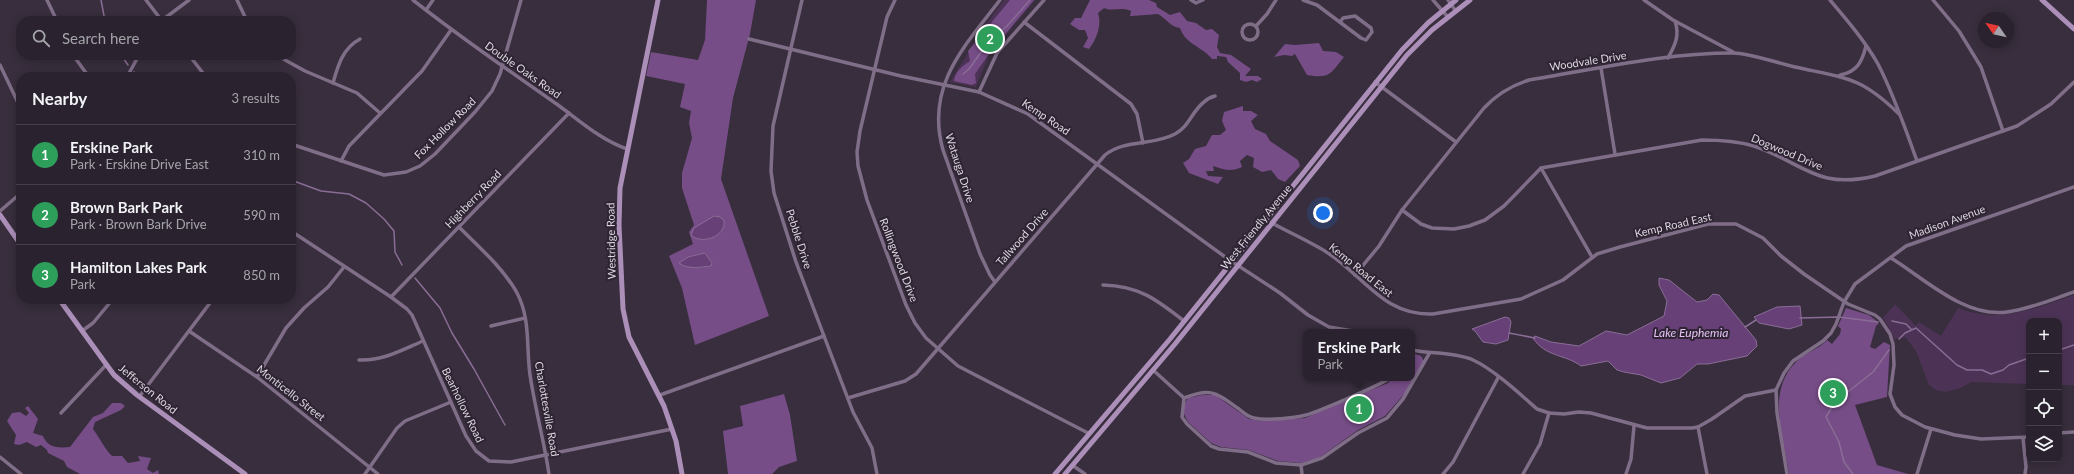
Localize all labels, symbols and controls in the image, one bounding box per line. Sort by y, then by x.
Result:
north arrow [1978,12,2014,48]
search box [16,16,296,60]
pin: 2 [977,24,1003,54]
icon: search [30,27,52,49]
text: Search here [62,29,139,47]
street label: Double Oaks Road [483,39,564,101]
street label: Woodvale Drive [1548,48,1628,73]
text: Nearby [32,88,87,109]
text: 3 results [232,90,280,106]
street label: Fox Hollow Road [411,94,478,161]
street label: Kemp Road [1020,96,1073,137]
street label: Dogwood Drive [1749,131,1825,173]
street label: Watauga Drive [943,132,978,204]
text: Erskine Park [70,138,153,156]
text: 1 [41,147,49,163]
text: 310 m [243,147,280,163]
text: Park · Erskine Drive East [70,156,209,172]
street label: Highberry Road [442,167,504,230]
street label: West Friendly Avenue [1217,181,1294,272]
text: Brown Bark Park [70,198,183,216]
street label: Madison Avenue [1907,202,1987,241]
street label: Westridge Road [603,203,618,279]
your location [1313,203,1333,223]
street label: Tallwood Drive [993,205,1050,268]
text: 2 [41,207,49,223]
text: 590 m [243,207,280,223]
street label: Pebble Drive [784,207,815,270]
street label: Kemp Road East [1633,209,1713,240]
text: Park · Brown Bark Drive [70,216,207,232]
street label: Rollingwood Drive [878,216,921,304]
street label: Kemp Road East [1327,240,1396,299]
text: Hamilton Lakes Park [70,258,207,276]
text: 3 [41,267,49,283]
text: 850 m [243,267,280,283]
text: Park [70,276,95,292]
map controls [2026,318,2062,462]
button: + [2026,318,2062,354]
water label: Lake Euphemia [1654,325,1728,340]
popup [1303,329,1415,381]
text: Erskine Park [1318,338,1400,356]
button: − [2026,354,2062,390]
text: Park [1318,356,1343,372]
street label: Charlottesville Road [533,360,562,457]
street label: Jefferson Road [116,361,180,416]
street label: Monticello Street [254,362,328,423]
street label: Bearhollow Road [440,365,487,444]
pin: 3 [1820,378,1846,408]
button: locate [2026,390,2062,426]
pin: 1 [1346,394,1372,424]
button: layers [2026,426,2062,462]

